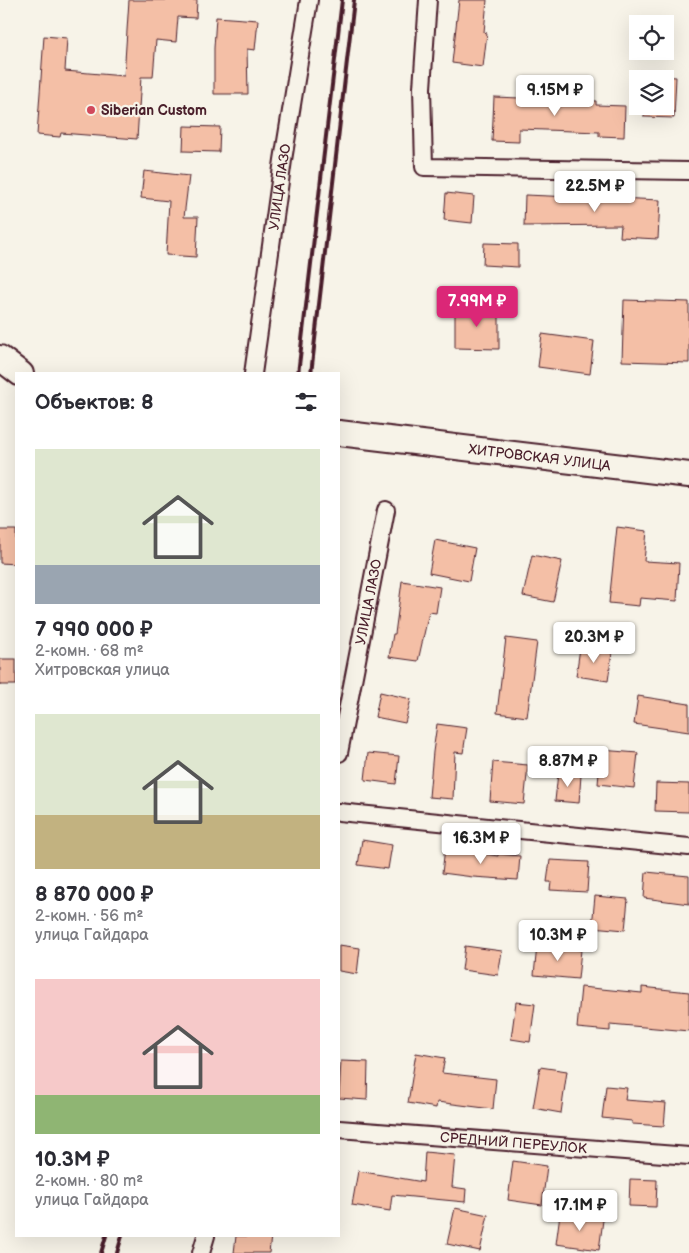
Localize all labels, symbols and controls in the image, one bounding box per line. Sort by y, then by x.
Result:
map controls [629,15,674,115]
button: locate [629,15,674,60]
button: layers [629,70,674,115]
pin: 9.15M ₽ [509,74,601,117]
text: 9.15M ₽ [527,81,583,100]
place label: Siberian Custom [101,102,207,119]
marker: Siberian Custom [85,104,97,116]
street label: УЛИЦА ЛАЗО [265,142,294,231]
pin: 22.5M ₽ [549,170,641,213]
text: 22.5M ₽ [565,177,625,196]
pin: 7.99M ₽ [431,286,523,328]
text: 7.99M ₽ [448,292,506,311]
icon: filters [292,388,320,416]
text: Объектов: 8 [35,390,154,415]
street label: ХИТРОВСКАЯ УЛИЦА [468,440,612,474]
icon: home [133,482,223,572]
street label: УЛИЦА ЛАЗО [352,557,385,646]
text: 7 990 000 ₽ [35,617,153,642]
pin: 20.3M ₽ [548,622,640,664]
text: 20.3M ₽ [564,628,624,647]
text: 2-комн. · 68 m² [35,642,144,661]
text: Хитровская улица [35,661,170,680]
pin: 8.87M ₽ [522,746,614,788]
icon: home [133,747,223,837]
text: 8.87M ₽ [538,752,598,771]
pin: 16.3M ₽ [435,822,527,865]
text: 16.3M ₽ [453,829,509,848]
text: 8 870 000 ₽ [35,882,153,907]
text: 2-комн. · 56 m² [35,907,143,926]
pin: 10.3M ₽ [512,920,604,962]
text: улица Гайдара [35,926,149,945]
text: 10.3M ₽ [530,926,587,945]
icon: home [133,1012,223,1102]
street label: СРЕДНИЙ ПЕРЕУЛОК [440,1128,588,1157]
text: 10.3M ₽ [35,1147,110,1172]
text: 2-комн. · 80 m² [35,1172,143,1191]
pin: 17.1M ₽ [534,1190,626,1232]
text: улица Гайдара [35,1191,149,1210]
text: 17.1M ₽ [553,1196,607,1215]

